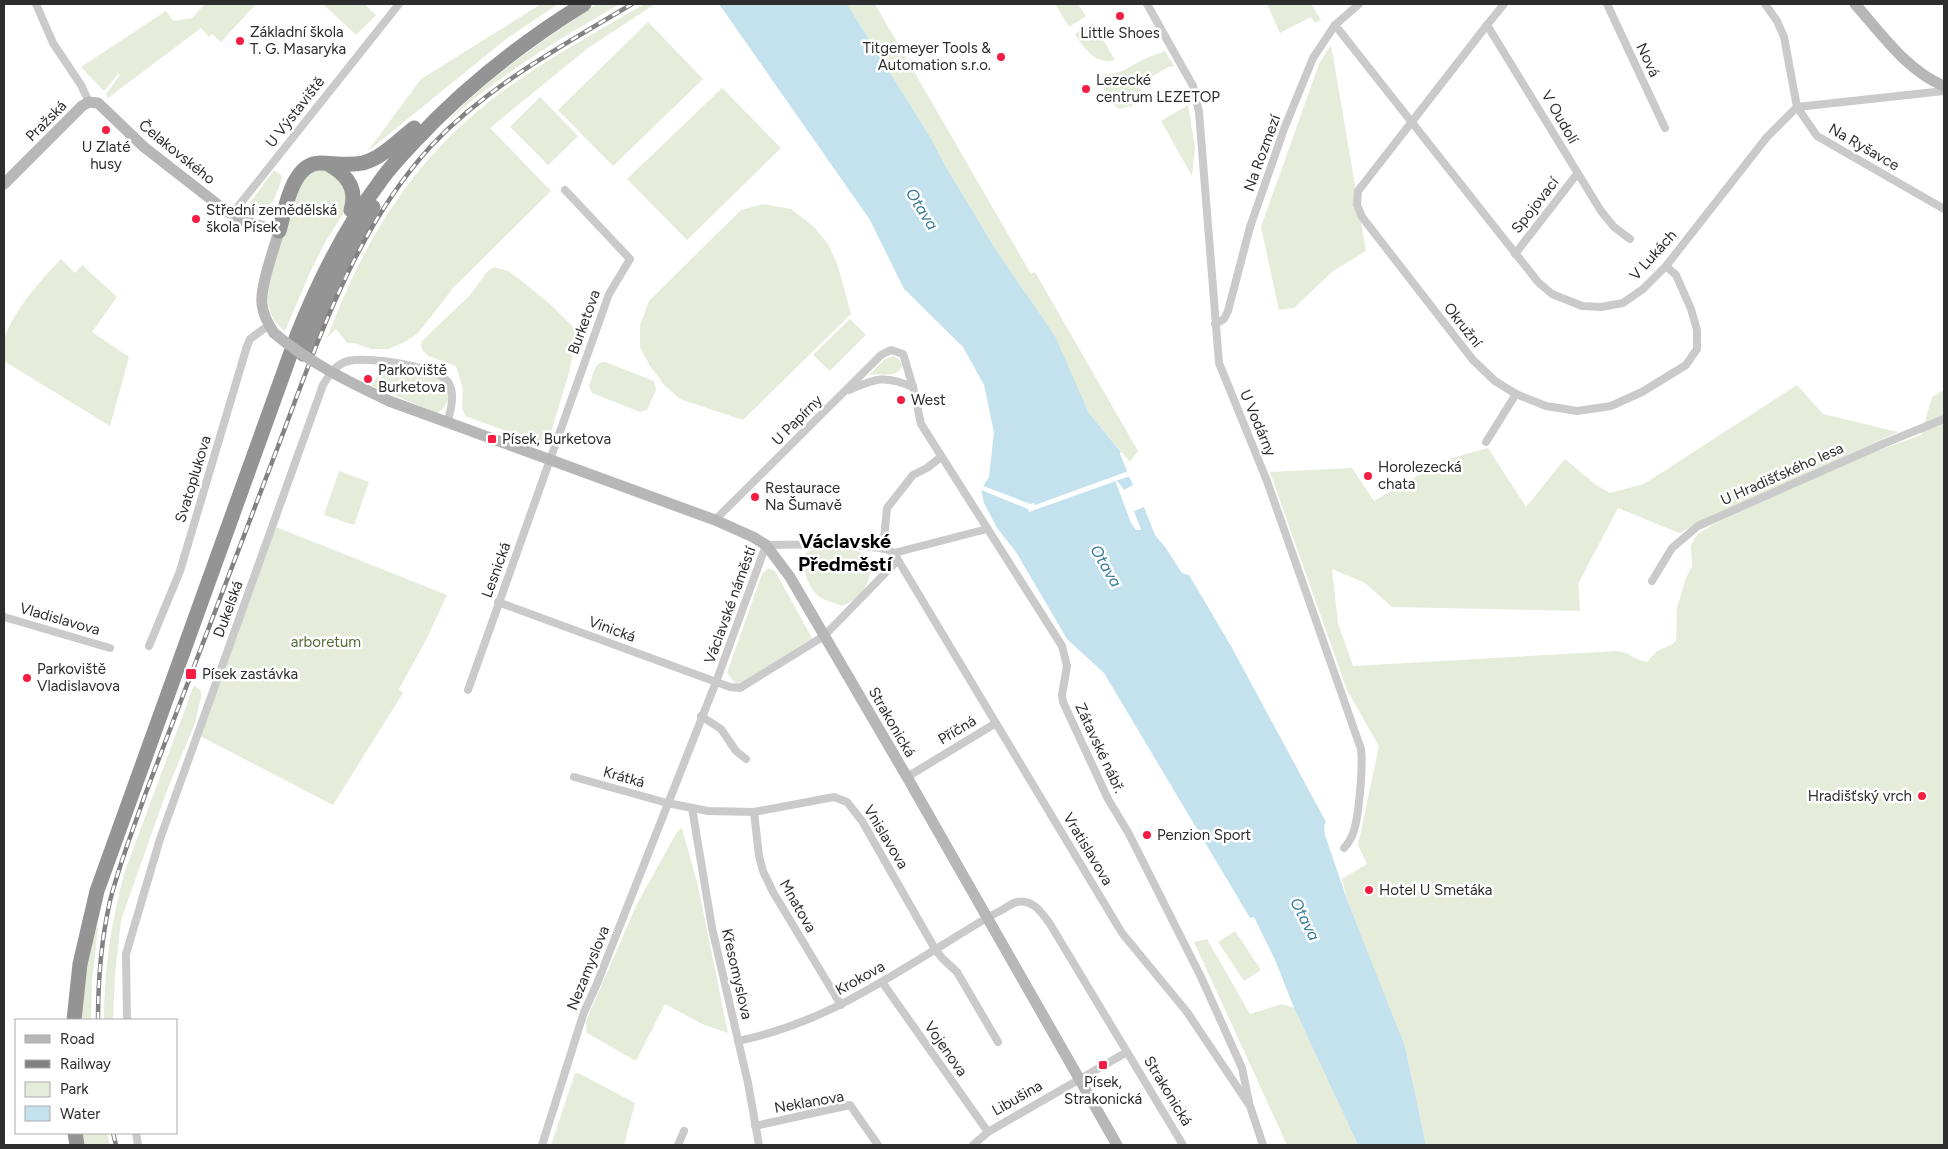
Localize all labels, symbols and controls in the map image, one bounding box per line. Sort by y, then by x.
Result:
marker: Little Shoes [1114,10,1126,22]
place label: Základní škola T. G. Masaryka [250,23,346,58]
place label: Little Shoes [1080,24,1160,42]
marker: Základní škola T. G. Masaryka [234,35,246,47]
place label: Titgemeyer Tools & Automation s.r.o. [863,39,991,74]
street label: Nová [1632,40,1664,80]
marker: Titgemeyer Tools & Automation s.r.o. [995,51,1007,63]
place label: Lezecké centrum LEZETOP [1096,71,1220,106]
street label: U Výstaviště [262,73,328,151]
marker: Lezecké centrum LEZETOP [1080,83,1092,95]
street label: V Oudolí [1538,87,1583,148]
street label: Pražská [22,97,70,145]
street label: Na Rozmezí [1240,111,1285,194]
street label: Čelakovského [135,116,219,188]
street label: Na Ryšavce [1825,120,1903,174]
marker: U Zlaté husy [100,124,112,136]
place label: U Zlaté husy [82,138,130,173]
street label: Spojovací [1508,172,1563,237]
water label: Otava [902,185,942,233]
place label: Střední zemědělská škola Písek [206,201,337,236]
marker: Střední zemědělská škola Písek [190,213,202,225]
street label: V Lukách [1626,226,1680,284]
street label: Burketova [564,287,604,357]
street label: Okružní [1440,299,1487,352]
place label: Parkoviště Burketova [378,361,447,396]
marker: Parkoviště Burketova [362,373,374,385]
street label: U Vodárny [1236,387,1280,459]
street label: U Papírny [768,391,826,449]
place label: West [911,391,946,409]
marker: West [895,394,907,406]
place label: Písek, Burketova [502,430,611,448]
street label: Svatoplukova [171,433,215,525]
marker: Písek, Burketova [486,433,498,445]
street label: U Hradišťského lesa [1718,439,1846,509]
place label: Horolezecká chata [1378,458,1462,493]
marker: Horolezecká chata [1362,470,1374,482]
place label: Restaurace Na Šumavě [765,479,842,514]
marker: Restaurace Na Šumavě [749,491,761,503]
district label: Václavské Předměstí [798,529,894,576]
street label: Lesnická [478,540,514,600]
water label: Otava [1086,542,1126,590]
street label: Václavské náměstí [700,543,760,666]
street label: Dukelská [209,578,247,640]
street label: Vladislavova [18,599,102,639]
street label: Vinická [586,612,638,646]
park label: arboretum [291,633,361,651]
place label: Parkoviště Vladislavova [37,660,120,695]
place label: Písek zastávka [202,665,298,683]
marker: Písek zastávka [184,667,198,681]
marker: Parkoviště Vladislavova [21,672,33,684]
street label: Strakonická [865,684,919,760]
street label: Zátavské nábř. [1071,700,1129,796]
street label: Příčná [935,712,979,748]
street label: Krátká [601,763,647,791]
place label: Hradišťský vrch [1808,787,1912,805]
marker: Hradišťský vrch [1916,790,1928,802]
street label: Vnislavova [860,802,912,872]
street label: Vratislavova [1059,809,1117,889]
place label: Penzion Sport [1157,826,1252,844]
marker: Penzion Sport [1141,829,1153,841]
street label: Mnatova [776,876,820,936]
place label: Hotel U Smetáka [1379,881,1492,899]
marker: Hotel U Smetáka [1363,884,1375,896]
water label: Otava [1286,894,1324,944]
street label: Nezamyslova [563,923,613,1013]
street label: Křesomyslova [718,927,756,1021]
street label: Krokova [832,957,888,999]
street label: Vojenova [921,1018,971,1080]
legend [15,1019,178,1134]
text: Road [60,1030,95,1048]
street label: Strakonická [1140,1053,1196,1129]
text: Railway [60,1055,111,1073]
marker: Písek, Strakonická [1097,1059,1109,1071]
place label: Písek, Strakonická [1064,1073,1142,1108]
street label: Libušina [989,1076,1045,1120]
text: Park [60,1080,89,1098]
street label: Neklanova [773,1087,845,1117]
text: Water [60,1105,100,1123]

